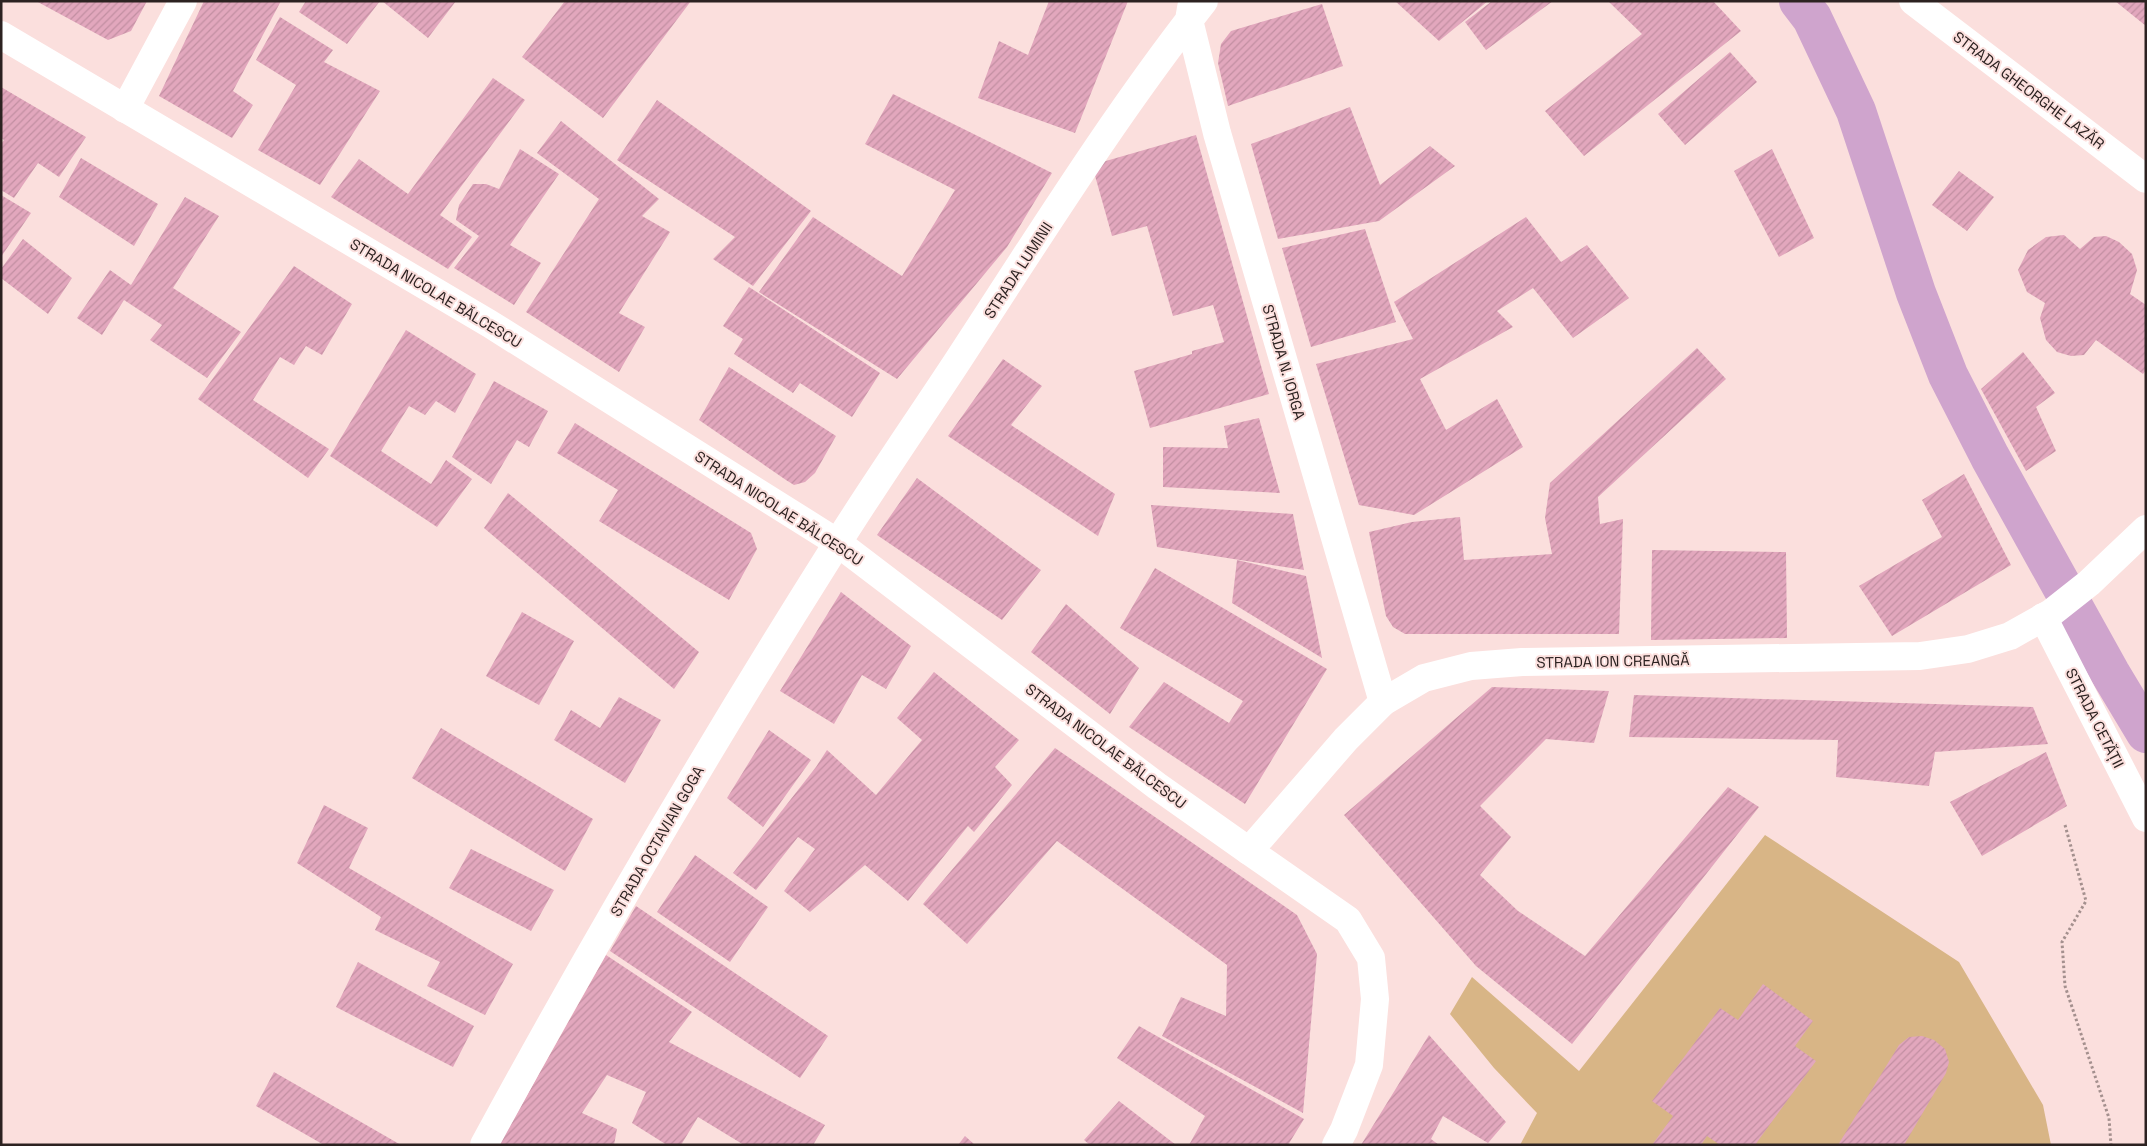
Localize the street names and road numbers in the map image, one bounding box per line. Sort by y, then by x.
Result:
street label: STRADA GHEORGHE LAZĂR [1950,27,2108,153]
street label: STRADA LUMINII [980,218,1056,322]
street label: STRADA NICOLAE BĂLCESCU [347,234,525,352]
street label: STRADA N. IORGA [1258,302,1310,422]
street label: STRADA NICOLAE BĂLCESCU [691,446,867,570]
street label: STRADA ION CREANGĂ [1536,650,1690,672]
street label: STRADA CETĂȚII [2062,665,2128,771]
street label: STRADA NICOLAE BĂLCESCU [1022,679,1190,813]
street label: STRADA OCTAVIAN GOGA [606,762,708,920]

